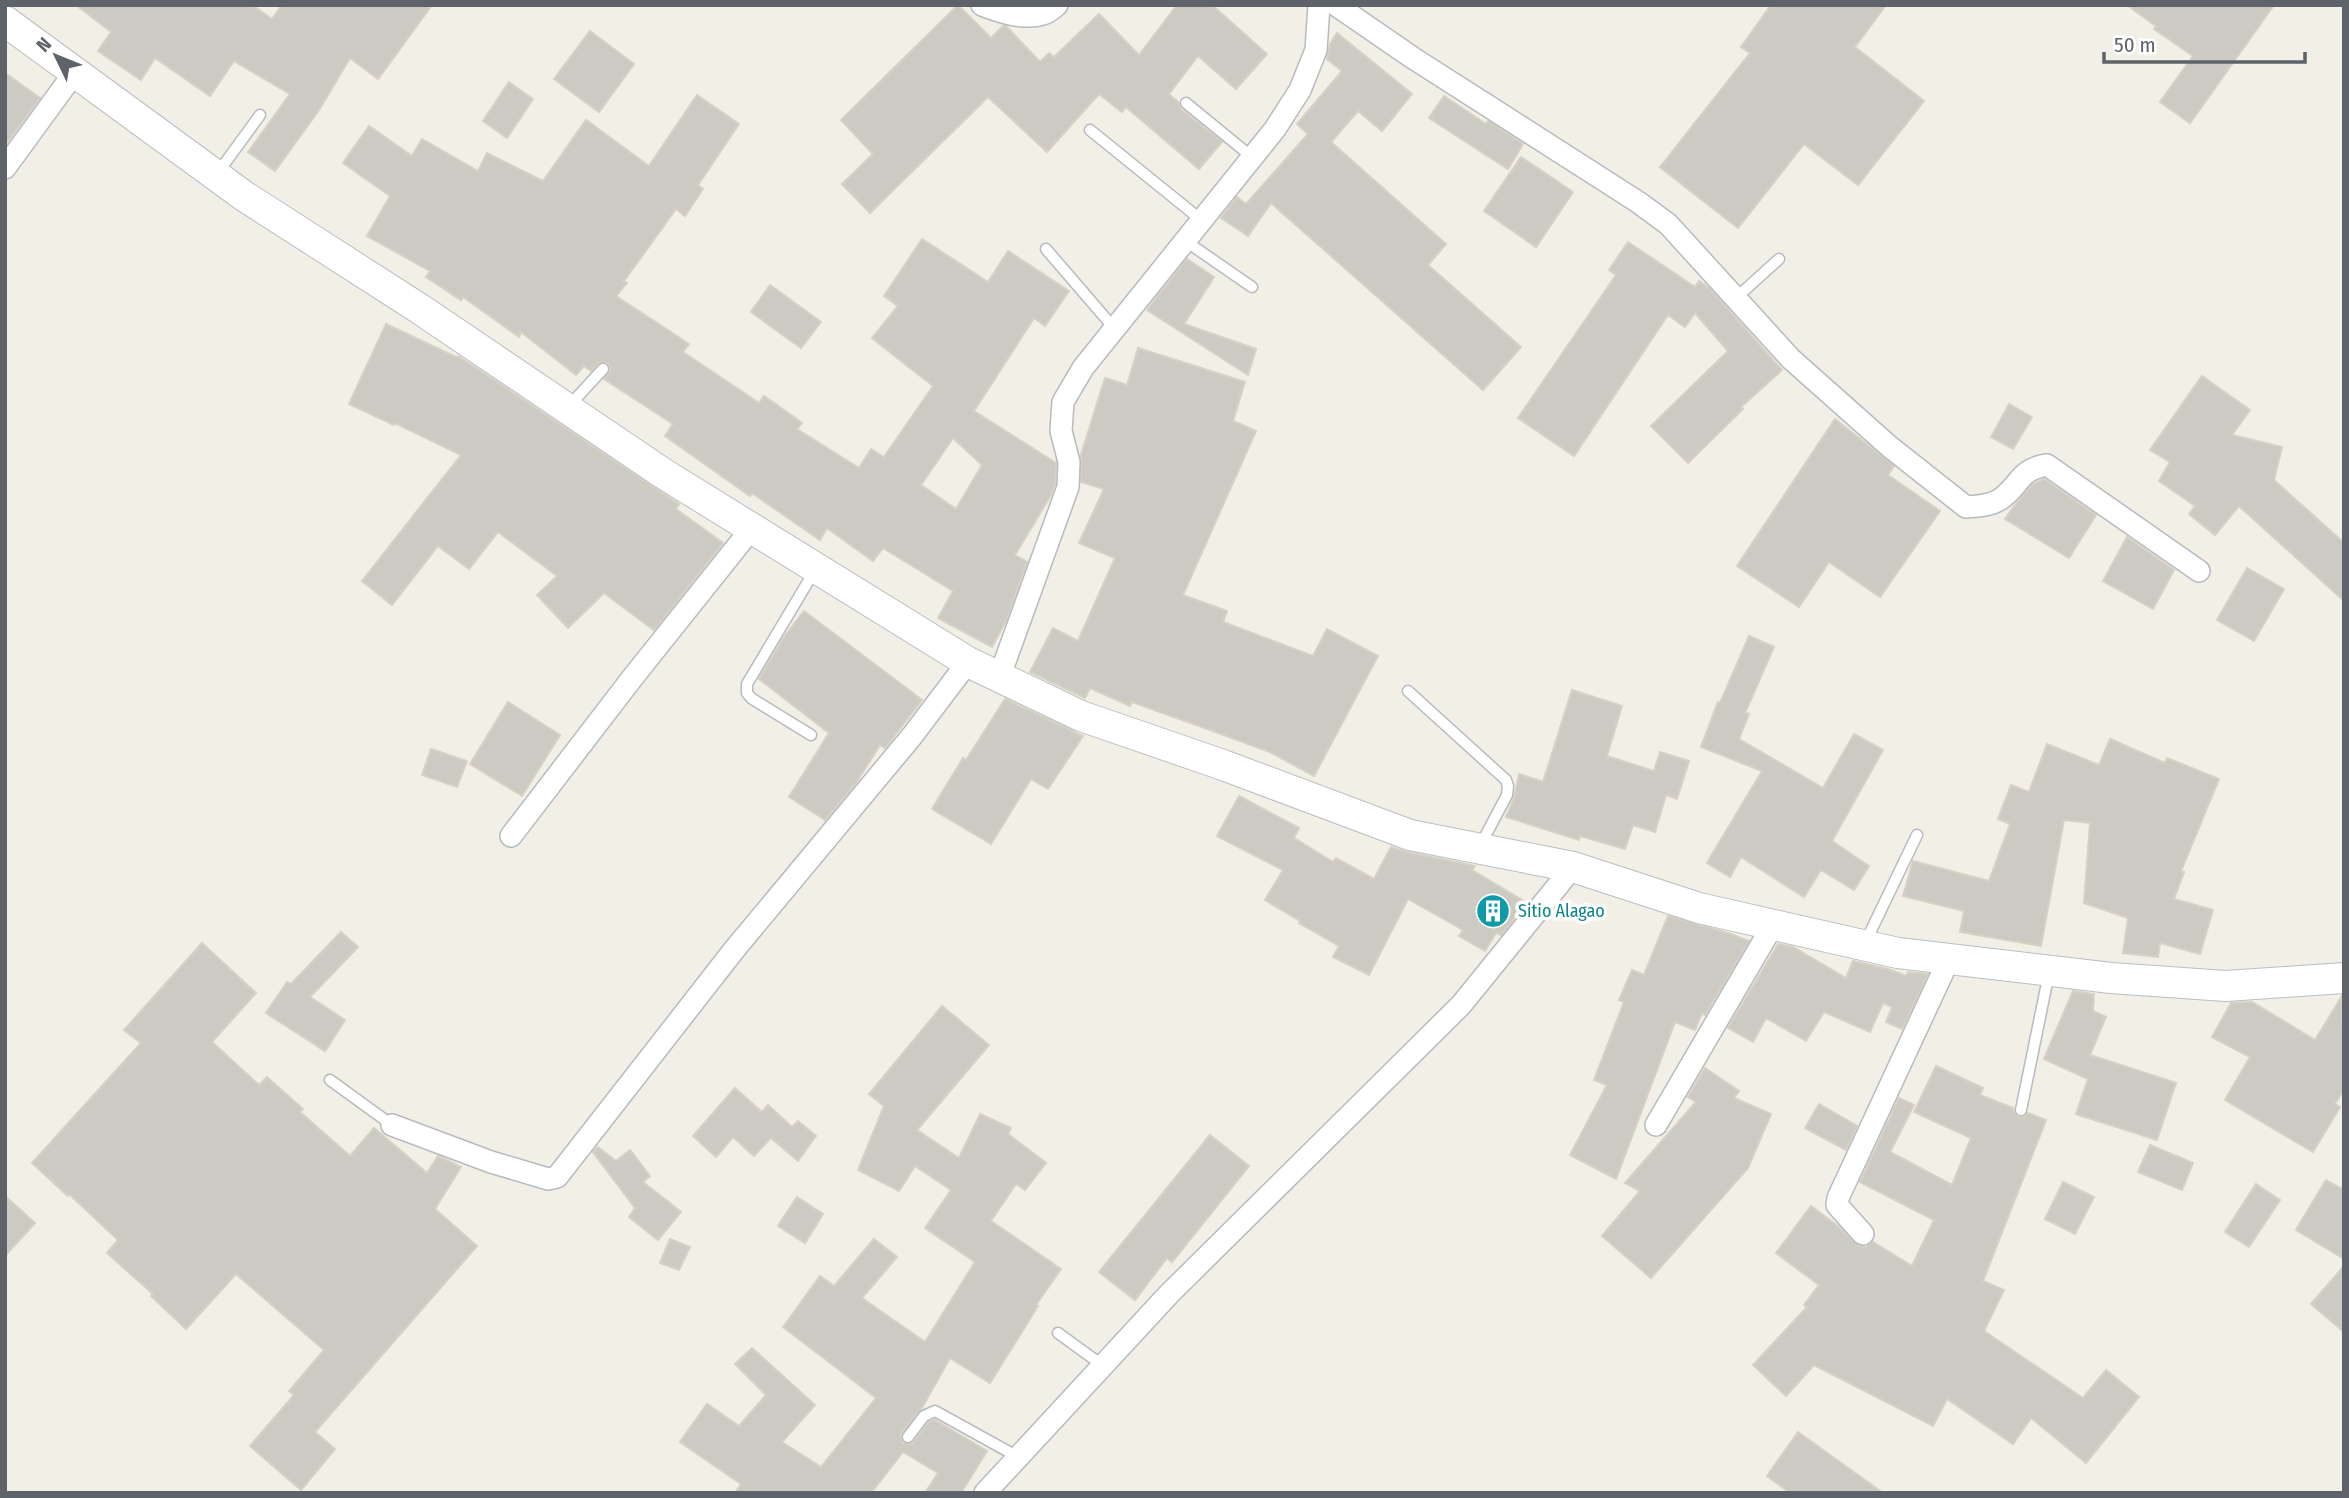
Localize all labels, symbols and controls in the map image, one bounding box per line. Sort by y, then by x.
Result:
north arrow [21,21,91,91]
scale bar [2104,21,2305,65]
text: 50 m [2114,32,2156,58]
text: N [32,33,56,57]
building icon: Sitio Alagao [1474,892,1512,930]
place label: Sitio Alagao [1518,900,1605,922]

